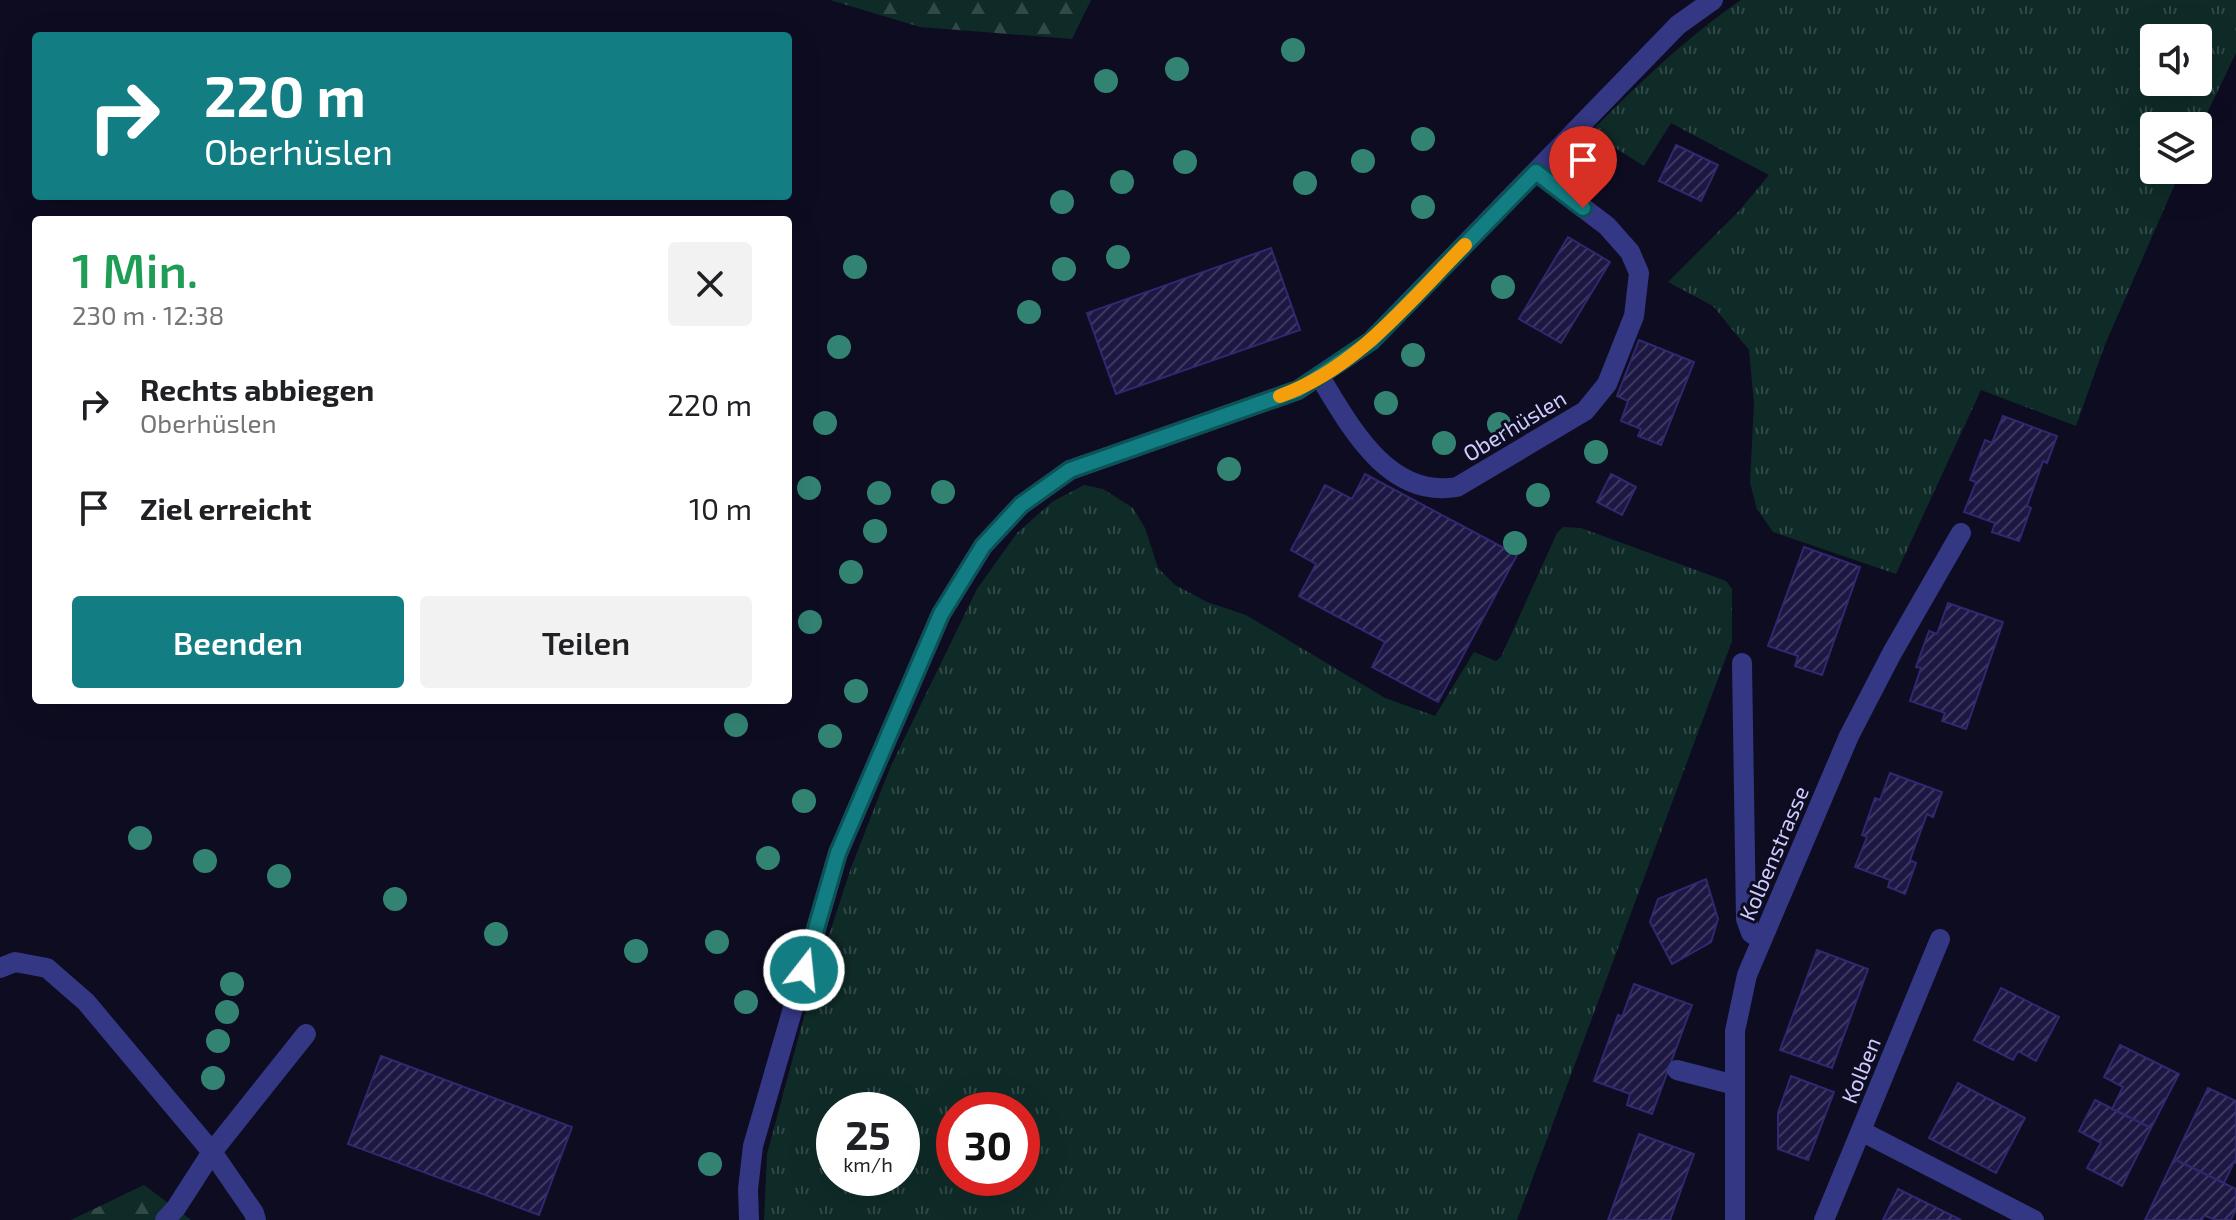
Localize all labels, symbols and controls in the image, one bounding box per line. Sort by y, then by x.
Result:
map controls [2140,24,2212,184]
button: sound [2140,24,2212,96]
text: 220 m [204,61,366,128]
icon: right [72,64,176,168]
button: layers [2140,112,2212,184]
pin [1549,126,1617,208]
text: Oberhüslen [204,129,393,172]
icon: arrive [1561,138,1605,182]
text: 1 Min. [72,240,198,298]
button: close [668,242,752,326]
text: 230 m · 12:38 [72,299,224,330]
text: Rechts abbiegen [140,371,374,407]
icon: right [72,382,116,426]
street label: Oberhüslen [1458,384,1570,466]
text: 220 m [667,386,752,422]
text: Oberhüslen [140,407,277,438]
icon: arrive [72,486,116,530]
text: Ziel erreicht [140,490,312,526]
text: 10 m [689,490,752,526]
button: Beenden [72,596,404,688]
button: Teilen [420,596,752,688]
street label: Kolbenstrasse [1733,782,1813,924]
position arrow [762,928,846,1012]
street label: Kolben [1835,1033,1885,1107]
speed limit sign: 30 [936,1092,1040,1196]
text: 25 [845,1110,891,1158]
text: km/h [843,1152,893,1176]

